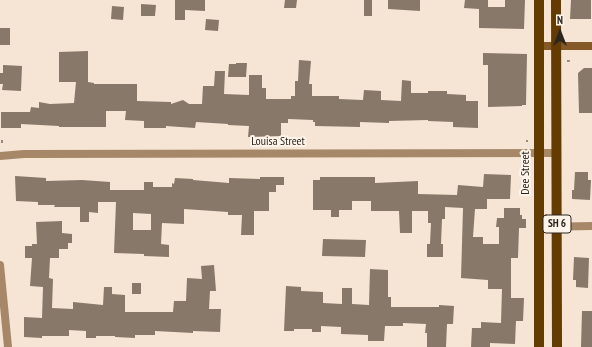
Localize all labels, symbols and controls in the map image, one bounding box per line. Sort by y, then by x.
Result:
north arrow [540,12,580,52]
text: N [557,13,563,27]
street label: Louisa Street [251,135,305,149]
street label: Dee Street [519,151,533,195]
road number: SH 6 [543,215,571,233]

